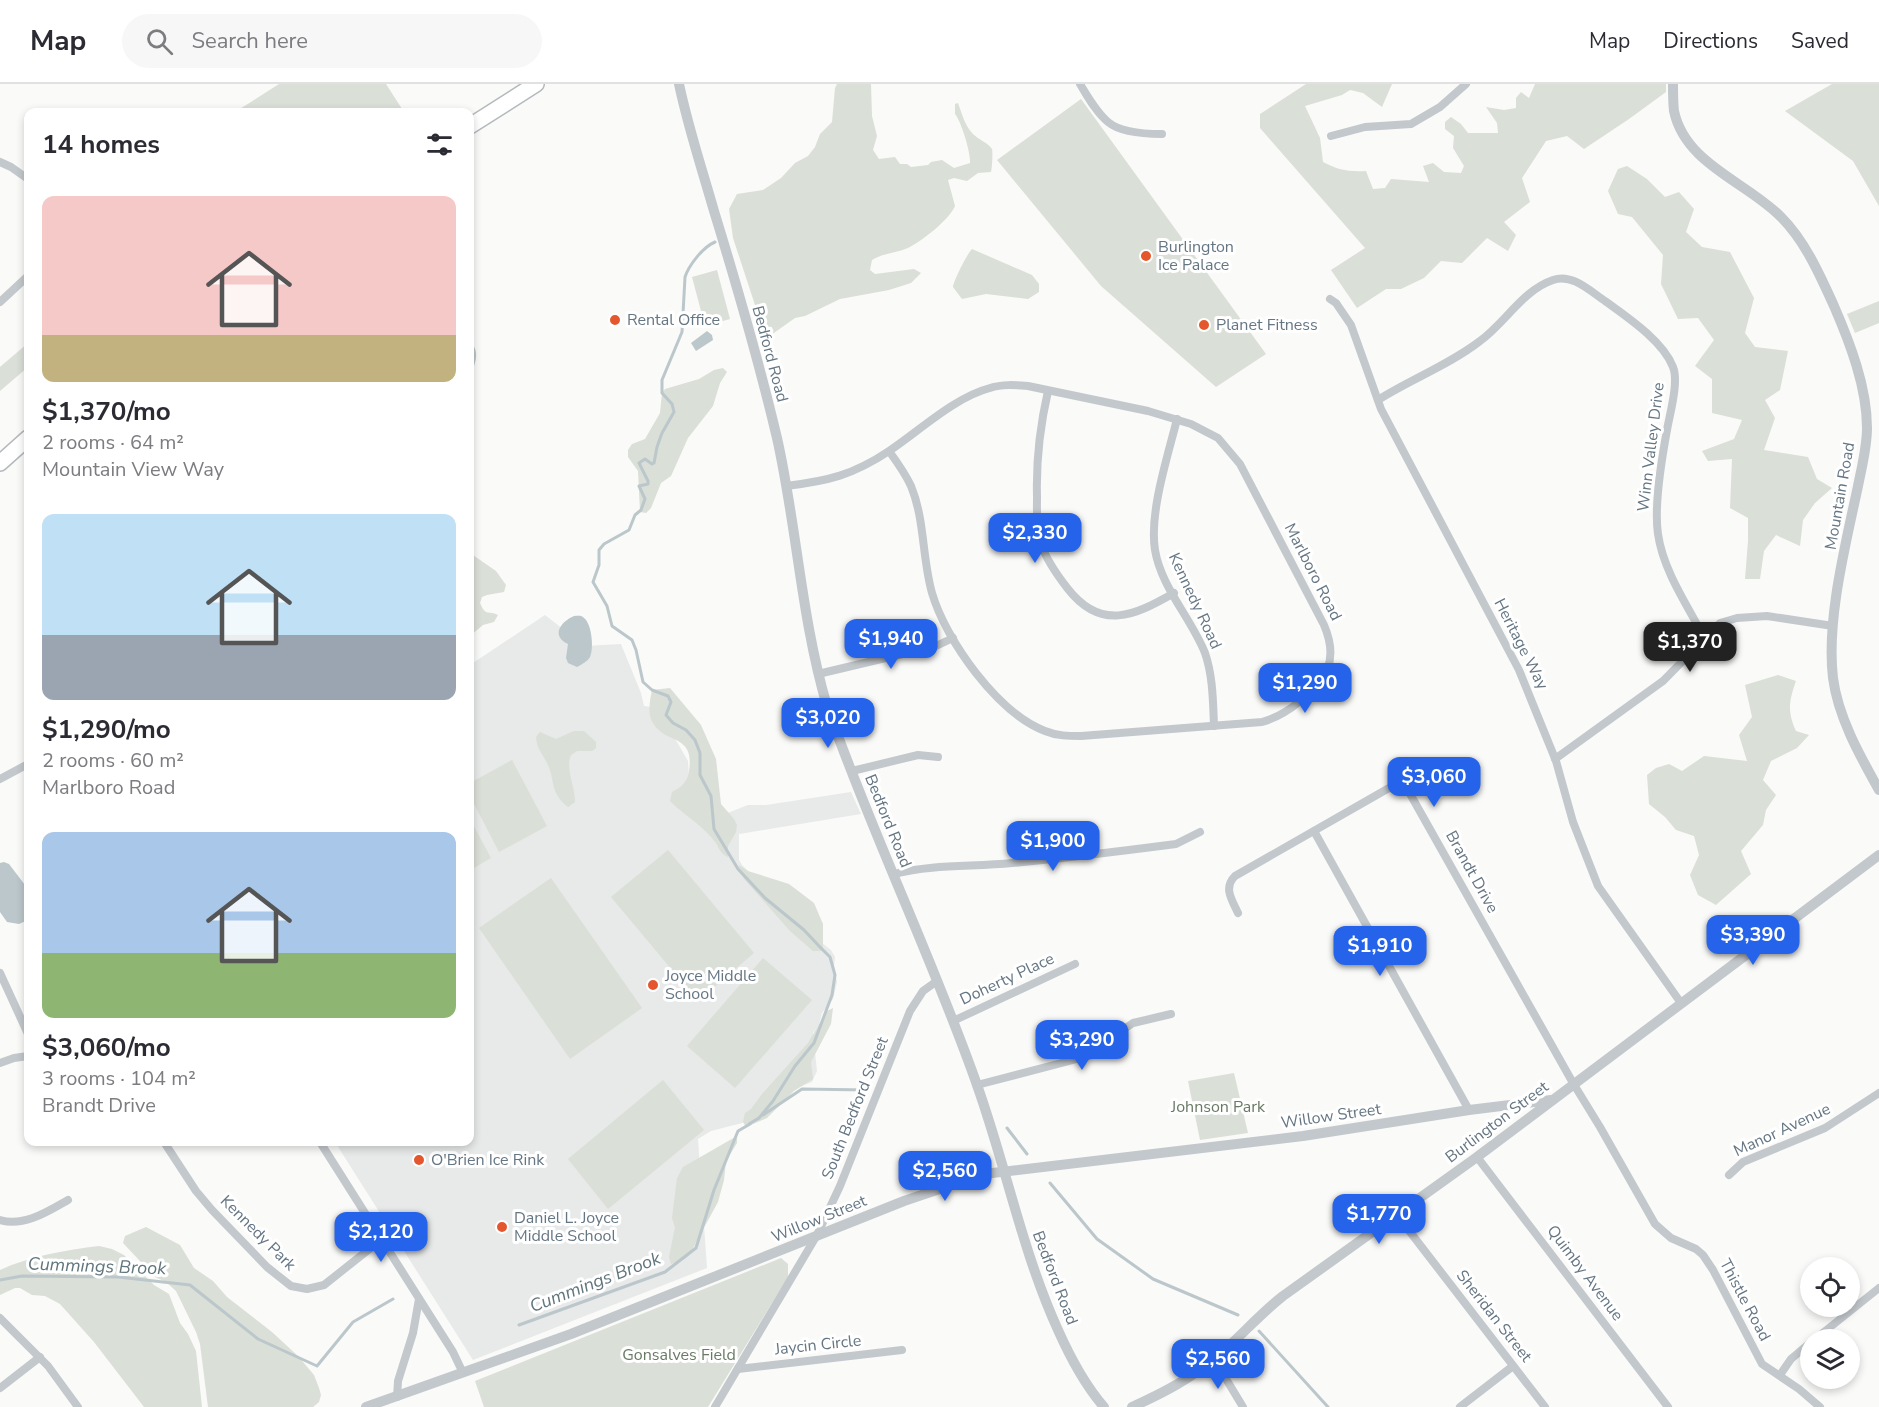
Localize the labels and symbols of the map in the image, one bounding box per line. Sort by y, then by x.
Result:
place label: Burlington Ice Palace [1158,236,1234,276]
marker: Burlington Ice Palace [1139,249,1153,263]
street label: Bedford Road [747,303,793,405]
place label: Rental Office [627,309,720,331]
marker: Rental Office [608,313,622,327]
place label: Planet Fitness [1216,314,1318,336]
marker: Planet Fitness [1197,318,1211,332]
street label: Winn Valley Drive [1632,381,1670,513]
street label: Mountain Road [1820,440,1860,552]
pin: $2,330 [986,513,1084,564]
street label: Marlboro Road [1279,519,1347,625]
street label: Kennedy Road [1163,549,1227,653]
street label: Heritage Way [1489,595,1554,694]
pin: $1,940 [842,619,940,670]
pin: $1,370 [1641,622,1739,673]
pin: $1,290 [1256,663,1354,714]
pin: $3,020 [779,698,877,749]
pin: $3,060 [1385,757,1483,808]
street label: Bedford Road [859,771,917,871]
pin: $1,900 [1004,821,1102,872]
street label: Brandt Drive [1440,827,1504,917]
pin: $3,390 [1704,915,1802,966]
pin: $1,910 [1331,926,1429,977]
street label: Doherty Place [956,948,1058,1010]
place label: Joyce Middle School [664,965,756,1005]
marker: Joyce Middle School [646,978,660,992]
pin: $3,290 [1033,1020,1131,1071]
street label: South Bedford Street [816,1033,894,1183]
street label: Burlington Street [1441,1076,1553,1168]
park label: Johnson Park [1170,1096,1266,1118]
street label: Willow Street [1280,1098,1383,1134]
street label: Manor Avenue [1730,1098,1834,1162]
place label: O'Brien Ice Rink [431,1149,545,1171]
pin: $2,560 [896,1151,994,1202]
marker: O'Brien Ice Rink [412,1153,426,1167]
street label: Kennedy Park [215,1190,301,1276]
street label: Willow Street [768,1190,870,1248]
pin: $1,770 [1330,1194,1428,1245]
place label: Daniel L. Joyce Middle School [514,1207,619,1247]
pin: $2,120 [332,1212,430,1263]
marker: Daniel L. Joyce Middle School [495,1220,509,1234]
street label: Quimby Avenue [1542,1221,1628,1325]
street label: Bedford Road [1027,1228,1083,1328]
water label: Cummings Brook [526,1246,665,1318]
water label: Cummings Brook [27,1252,168,1280]
street label: Thistle Road [1714,1255,1776,1345]
street label: Sheridan Street [1451,1265,1537,1367]
street label: Jaycin Circle [773,1330,862,1361]
pin: $2,560 [1169,1339,1267,1390]
park label: Gonsalves Field [622,1344,736,1366]

